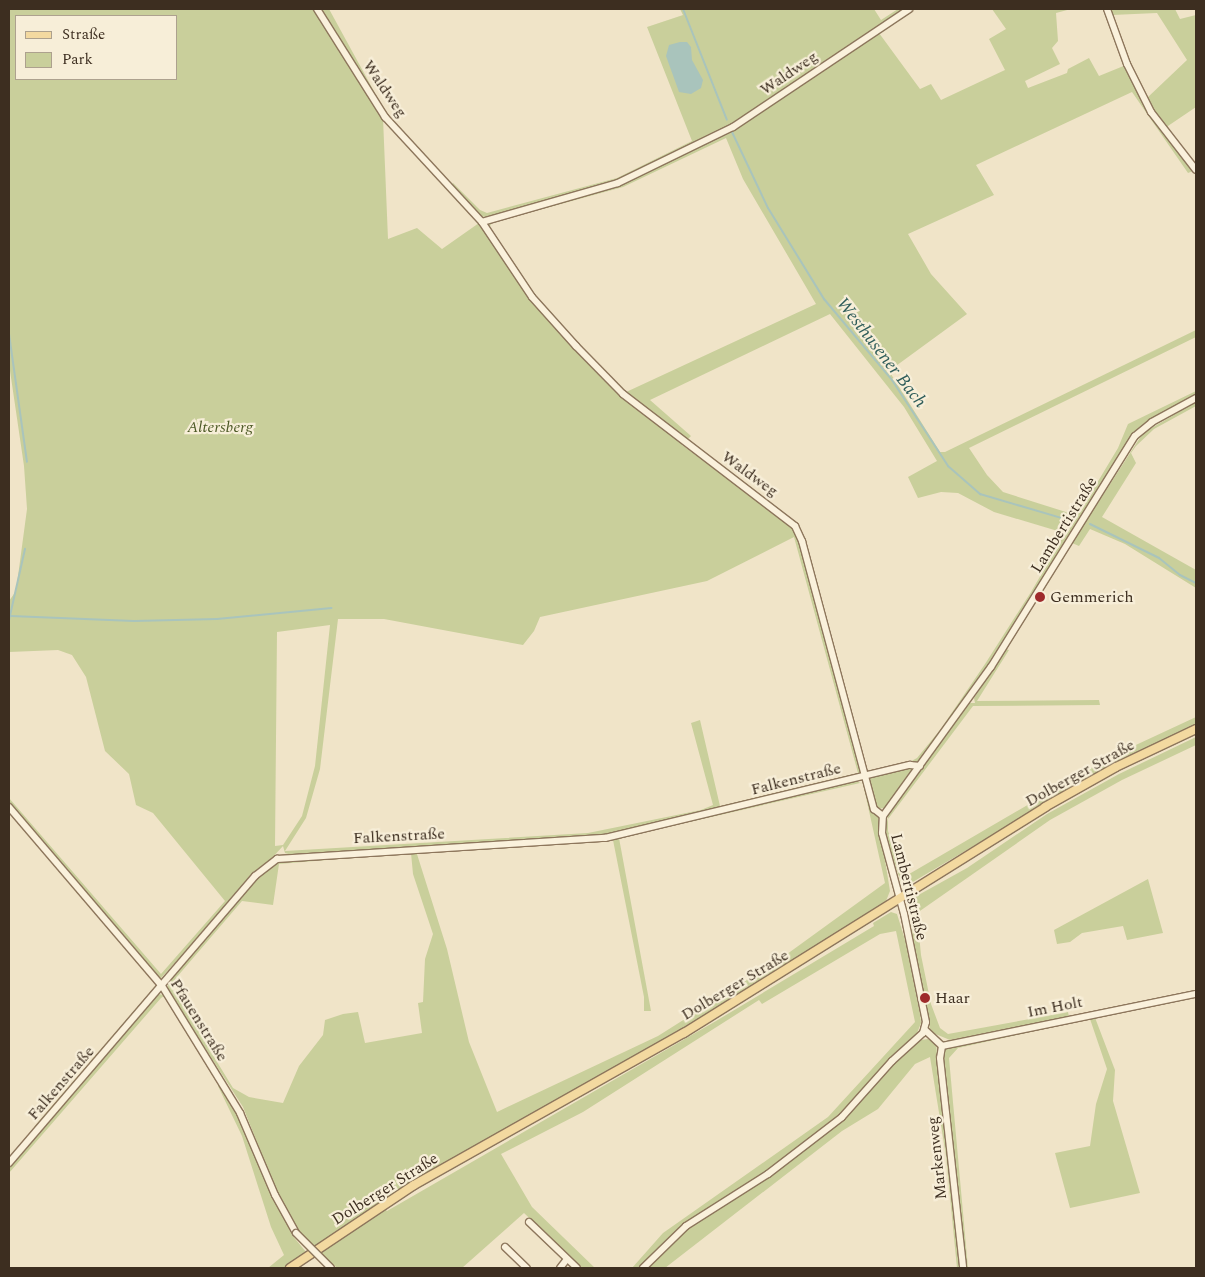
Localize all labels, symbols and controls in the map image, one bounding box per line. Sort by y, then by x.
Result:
legend [15,15,178,80]
text: Straße [62,23,105,46]
street label: Waldweg [757,47,821,99]
text: Park [62,48,93,71]
street label: Waldweg [359,57,411,121]
water label: Westhusener Bach [831,294,931,412]
park label: Altersberg [187,417,253,437]
street label: Waldweg [718,447,782,501]
street label: Lambertistraße [1027,473,1101,577]
place label: Gemmerich [1050,587,1134,607]
marker: Gemmerich [1034,591,1046,603]
street label: Dolberger Straße [1022,735,1138,811]
street label: Falkenstraße [749,759,843,799]
street label: Falkenstraße [353,824,445,848]
street label: Lambertistraße [886,831,932,943]
street label: Dolberger Straße [678,945,792,1025]
street label: Pfauenstraße [166,975,232,1065]
place label: Haar [935,988,970,1008]
marker: Haar [919,992,931,1004]
street label: Im Holt [1026,992,1084,1022]
street label: Falkenstraße [24,1042,98,1124]
street label: Markenweg [923,1115,951,1201]
street label: Dolberger Straße [328,1149,442,1229]

